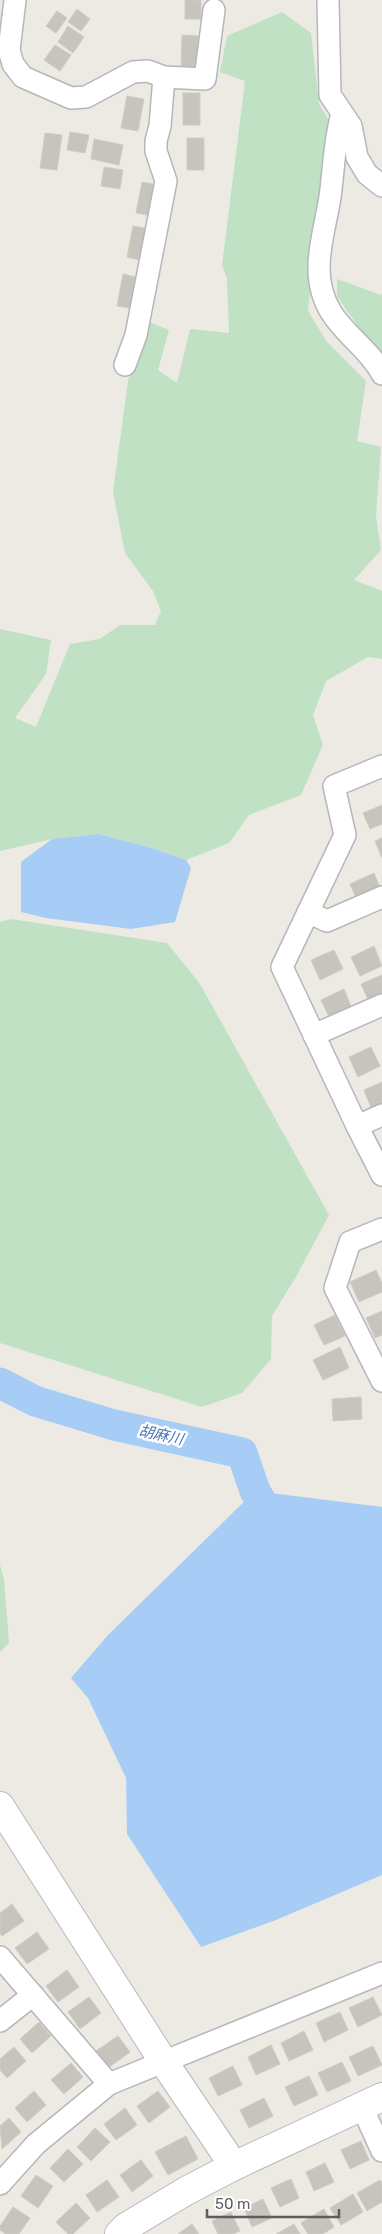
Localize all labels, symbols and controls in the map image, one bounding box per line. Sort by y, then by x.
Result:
water label: 胡麻川 [137,1422,187,1449]
scale bar [207,2186,340,2218]
text: 50 m [215,2195,250,2213]

